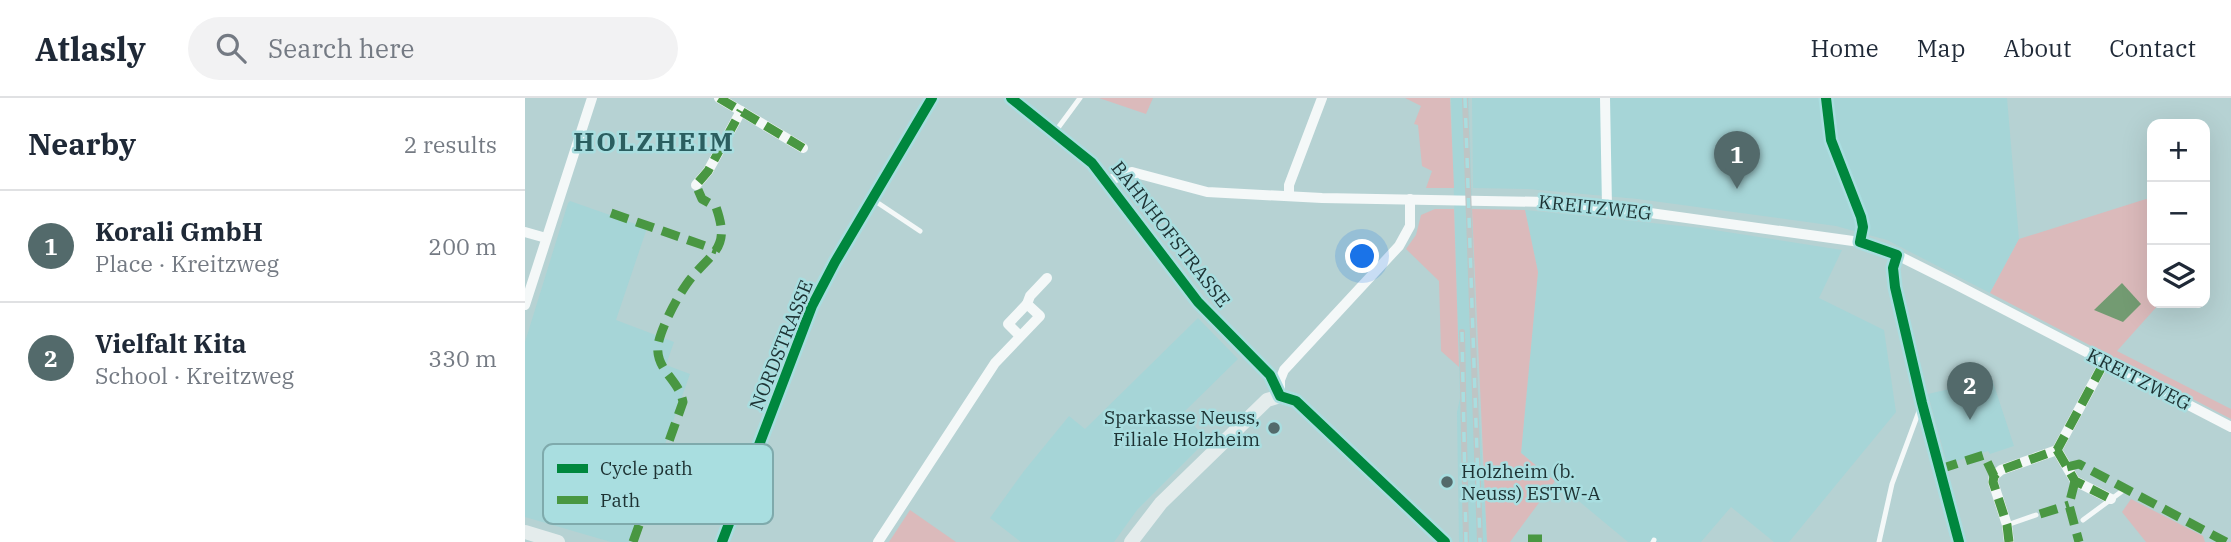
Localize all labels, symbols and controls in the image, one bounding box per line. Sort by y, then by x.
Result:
search box [188,17,678,80]
text: Atlasly [35,27,146,70]
icon: search [212,29,250,67]
text: Search here [268,31,414,65]
text: Home [1811,32,1879,64]
text: Map [1917,32,1965,64]
text: About [2003,32,2071,64]
text: Contact [2109,32,2196,64]
map controls [2147,119,2210,308]
button: + [2147,119,2210,182]
text: Nearby [28,124,136,163]
district label: HOLZHEIM [573,124,735,158]
text: 2 results [404,129,497,159]
pin: 1 [1714,131,1760,189]
street label: BAHNHOFSTRASSE [1106,156,1236,312]
button: − [2147,182,2210,245]
street label: KREITZWEG [1537,189,1653,225]
text: Korali GmbH [95,214,263,248]
text: 1 [44,231,58,261]
text: 200 m [428,231,497,261]
your location [1345,239,1379,273]
button: layers [2147,245,2210,308]
text: Place · Kreitzweg [95,248,279,278]
street label: NORDSTRASSE [744,276,818,414]
text: Vielfalt Kita [95,326,246,360]
street label: KREITZWEG [2083,342,2195,416]
text: 2 [44,343,58,373]
text: 330 m [428,343,497,373]
text: School · Kreitzweg [95,360,294,390]
pin: 2 [1947,362,1993,420]
place label: Sparkasse Neuss, Filiale Holzheim [1104,405,1260,451]
marker: Sparkasse Neuss, Filiale Holzheim [1266,420,1282,436]
legend [543,444,773,524]
text: Cycle path [600,456,693,480]
place label: Holzheim (b. Neuss) ESTW-A [1461,459,1601,505]
marker: Holzheim (b. Neuss) ESTW-A [1439,474,1455,490]
text: Path [600,488,640,512]

